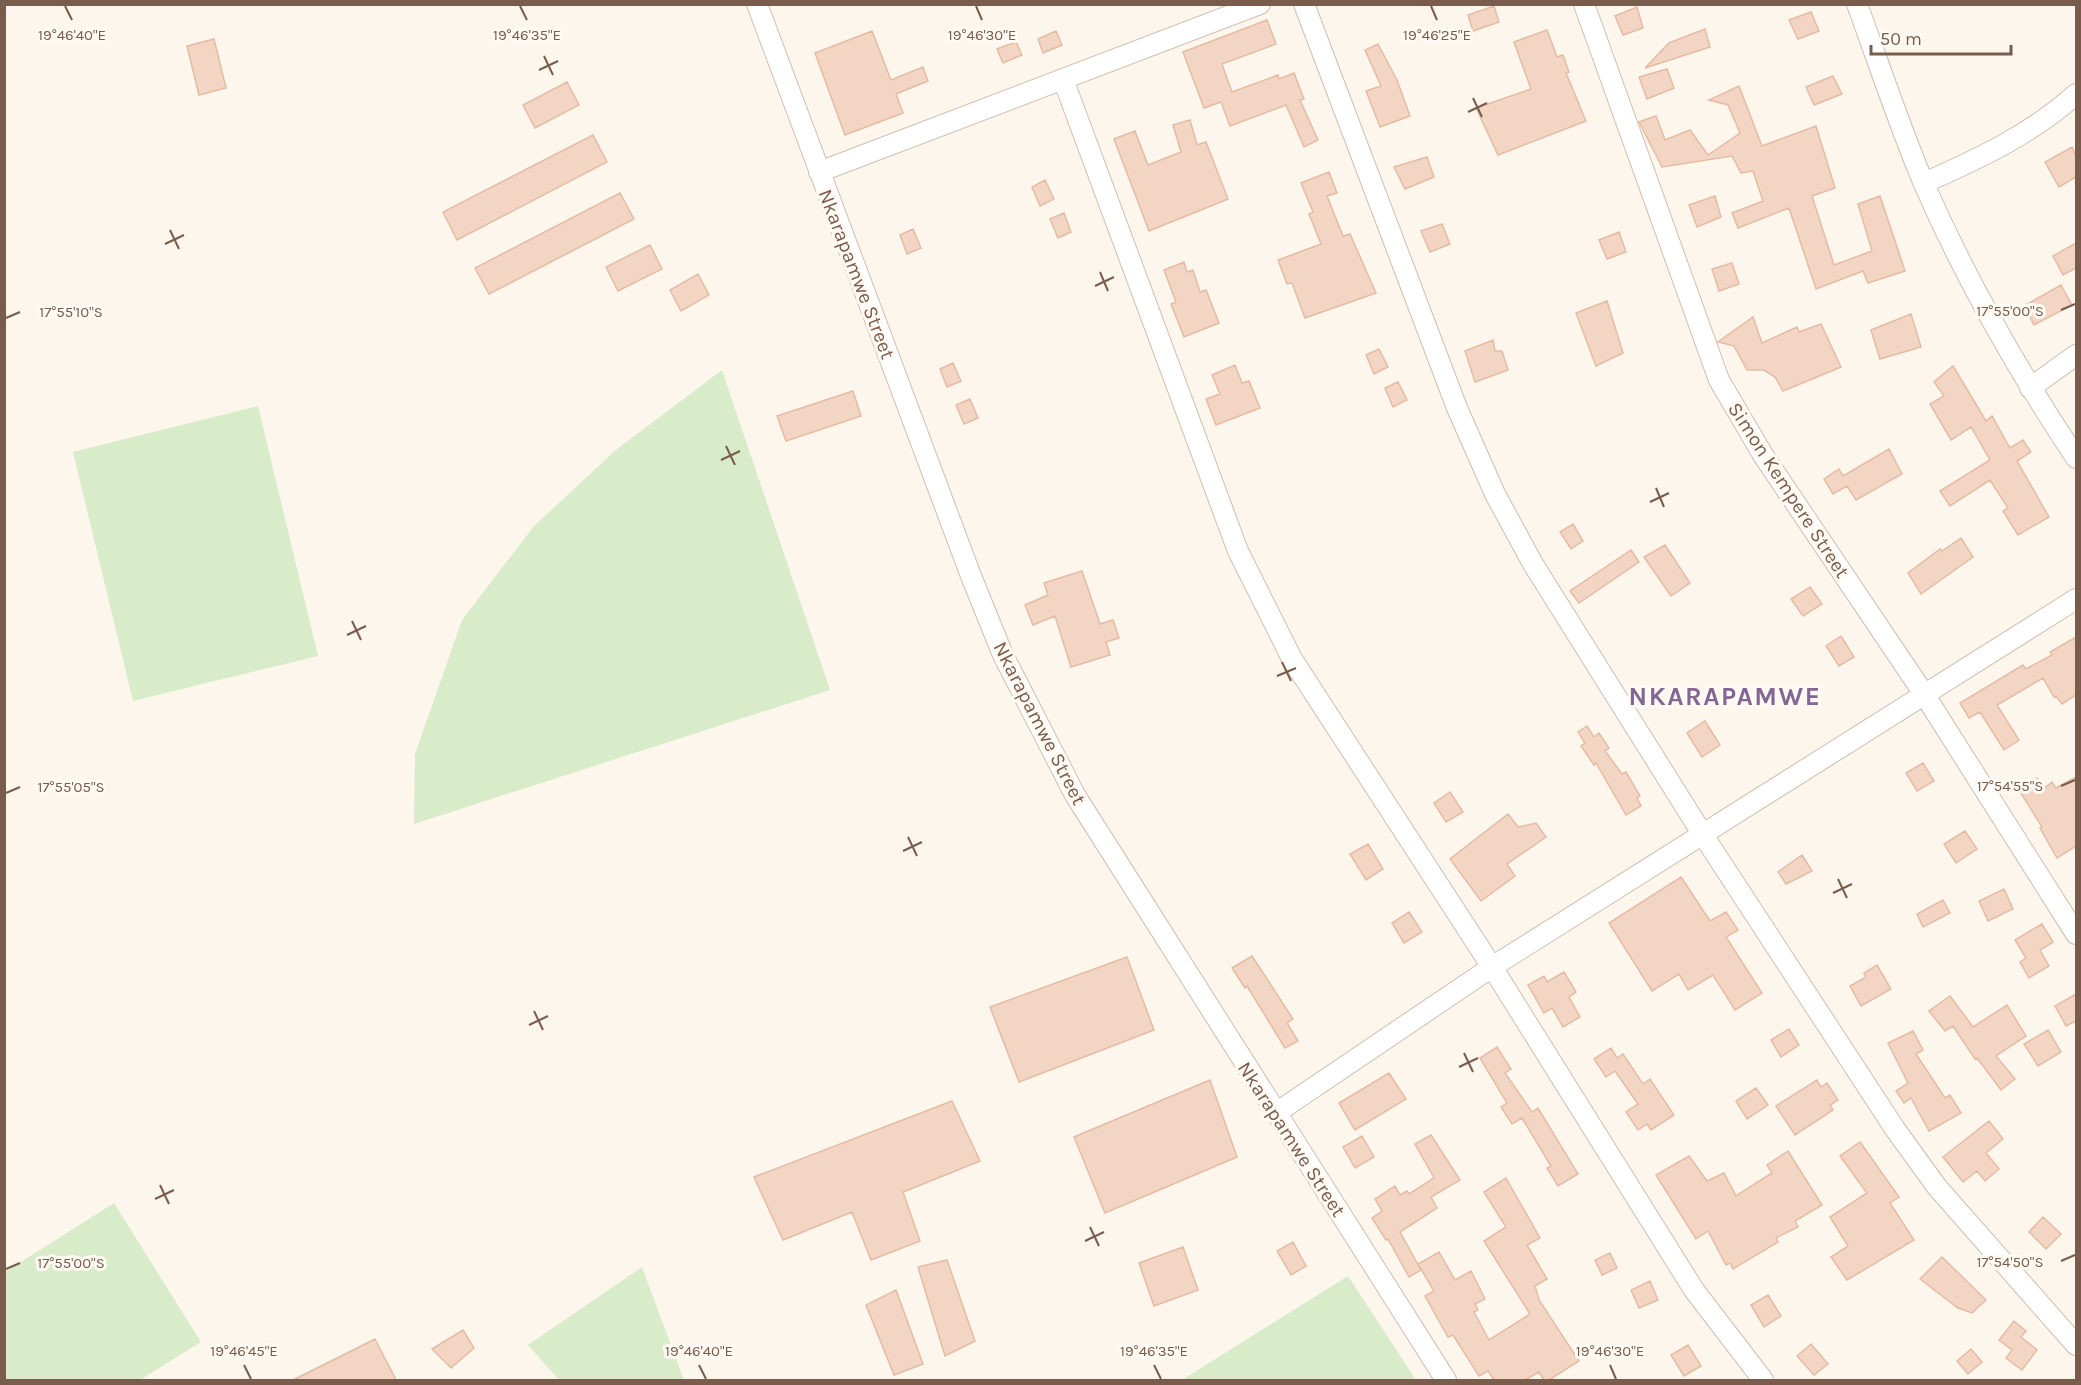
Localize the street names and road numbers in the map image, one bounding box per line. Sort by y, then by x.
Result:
street label: Nkarapamwe Street [814,186,900,363]
street label: Simon Kempere Street [1723,398,1854,583]
street label: Nkarapamwe Street [988,638,1091,809]
street label: Nkarapamwe Street [1233,1058,1351,1221]

